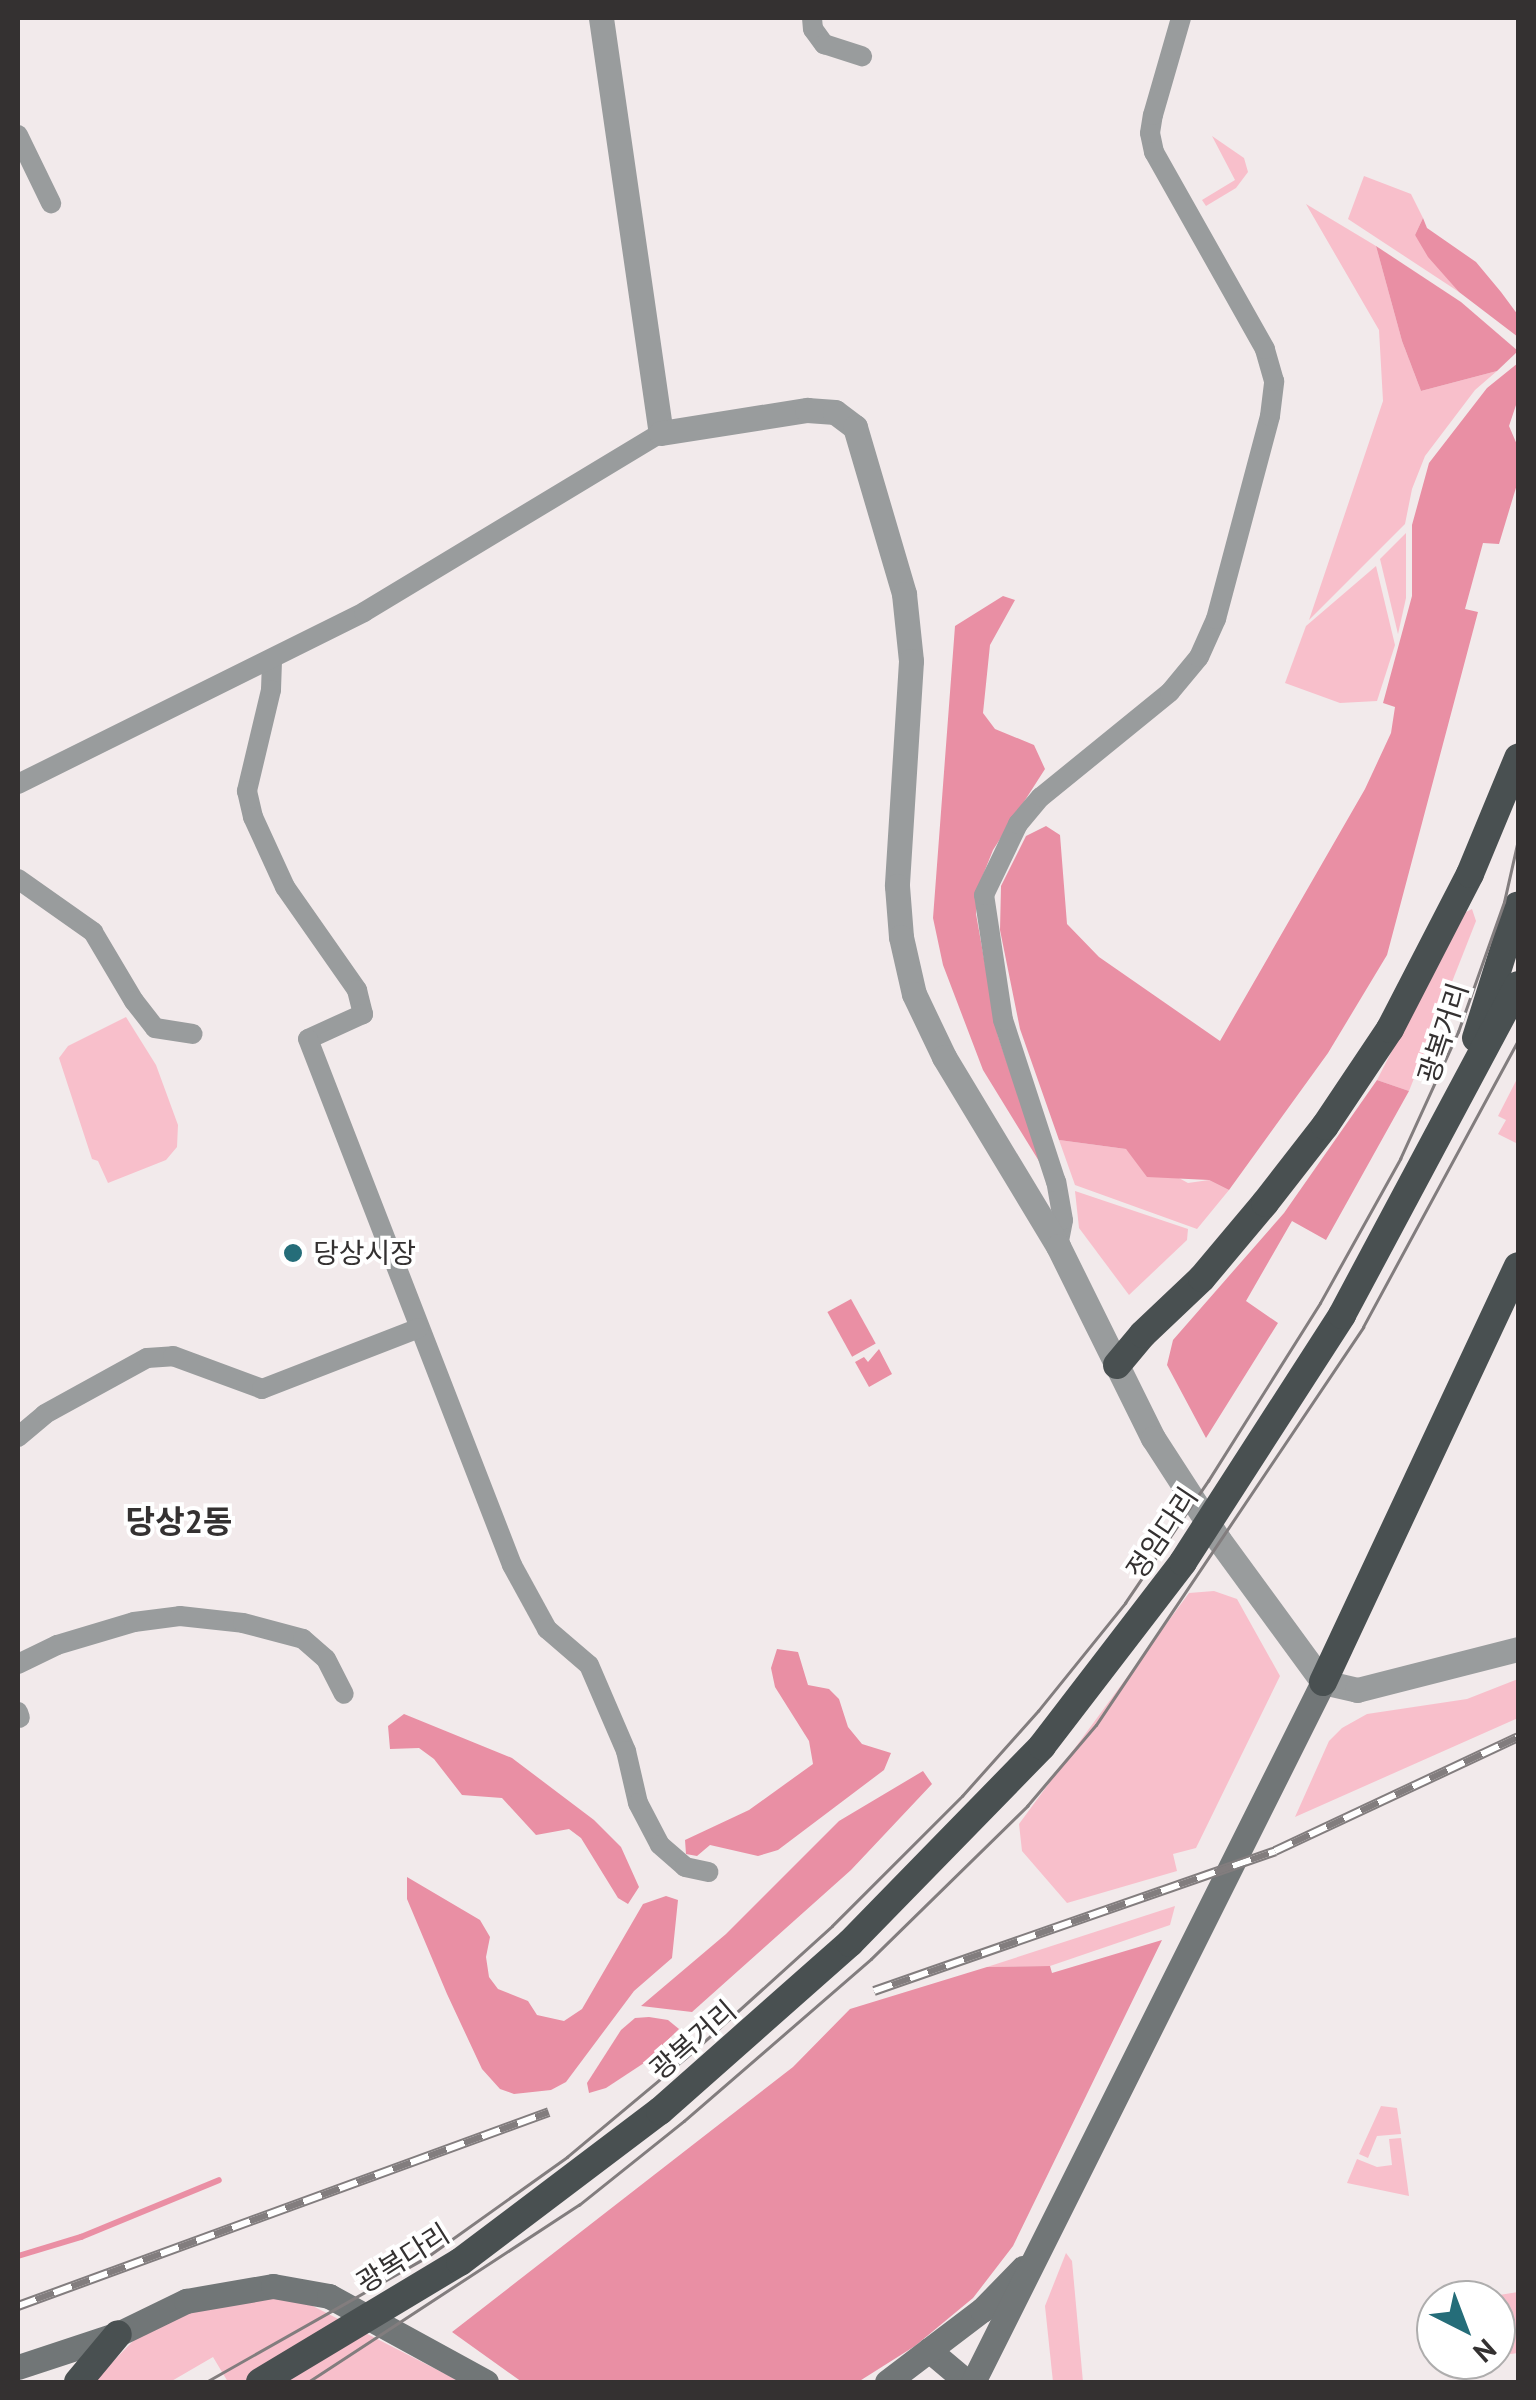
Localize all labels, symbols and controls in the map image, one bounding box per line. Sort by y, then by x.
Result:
street label: 광복거리 [1411,979,1475,1087]
place label: 당상시장 [313,1236,416,1270]
marker: 당상시장 [282,1242,304,1264]
street label: 정임다리 [1119,1481,1205,1585]
district label: 당상2동 [126,1502,232,1540]
street label: 광복거리 [643,1994,743,2086]
street label: 광복다리 [350,2216,456,2300]
north arrow [1416,2280,1516,2380]
text: N [1466,2331,1504,2371]

